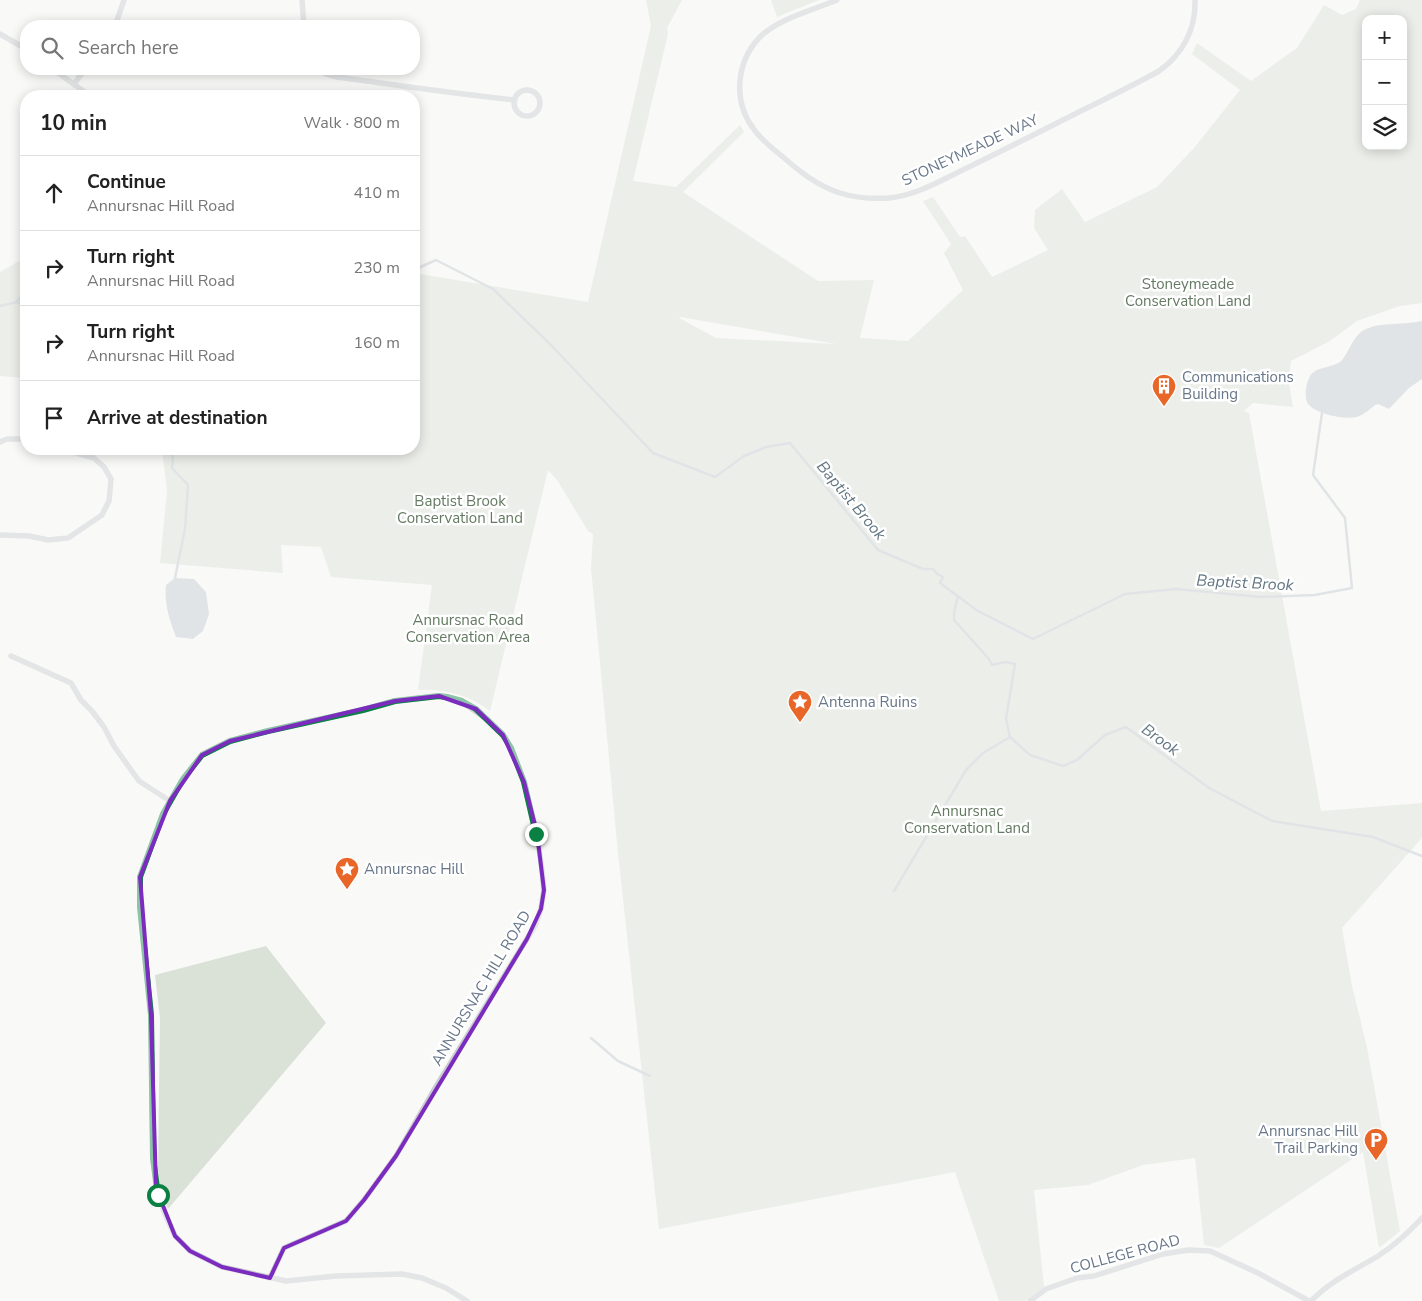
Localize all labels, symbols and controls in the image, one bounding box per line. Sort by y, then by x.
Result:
map controls [1362,15,1407,150]
button: + [1362,15,1407,60]
search box [20,20,420,75]
icon: search [38,34,66,62]
text: Search here [78,35,179,61]
button: − [1362,60,1407,105]
button: layers [1362,105,1407,150]
text: 10 min [40,109,107,137]
street label: STONEYMEADE WAY [899,109,1042,190]
text: Walk · 800 m [304,112,400,134]
text: Continue [87,169,166,195]
icon: ahead [40,179,68,207]
text: 410 m [353,182,400,204]
text: Annursnac Hill Road [87,195,235,217]
text: Turn right [87,244,174,270]
icon: right [40,254,68,282]
text: 230 m [353,257,400,279]
text: Annursnac Hill Road [87,270,235,292]
park label: Stoneymeade Conservation Land [1125,274,1251,311]
text: Turn right [87,319,174,345]
icon: right [40,329,68,357]
text: 160 m [353,332,400,354]
text: Annursnac Hill Road [87,345,235,367]
place label: Communications Building [1182,367,1294,404]
building icon: Communications Building [1151,373,1177,407]
icon: arrive [40,404,68,432]
text: Arrive at destination [87,405,268,431]
water label: Baptist Brook [811,456,892,546]
park label: Baptist Brook Conservation Land [397,491,523,528]
water label: Baptist Brook [1196,569,1295,597]
park label: Annursnac Road Conservation Area [406,610,530,647]
place icon: Antenna Ruins [787,689,813,723]
place label: Antenna Ruins [818,692,917,712]
water label: Brook [1137,718,1185,762]
park label: Annursnac Conservation Land [904,801,1030,838]
route end [525,823,548,846]
place icon: Annursnac Hill [334,856,360,890]
place label: Annursnac Hill [364,859,465,879]
street label: ANNURSNAC HILL ROAD [427,907,535,1069]
place label: Annursnac Hill Trail Parking [1258,1121,1359,1158]
parking icon: Annursnac Hill Trail Parking [1363,1127,1389,1161]
route start [147,1184,170,1207]
street label: COLLEGE ROAD [1068,1230,1182,1278]

